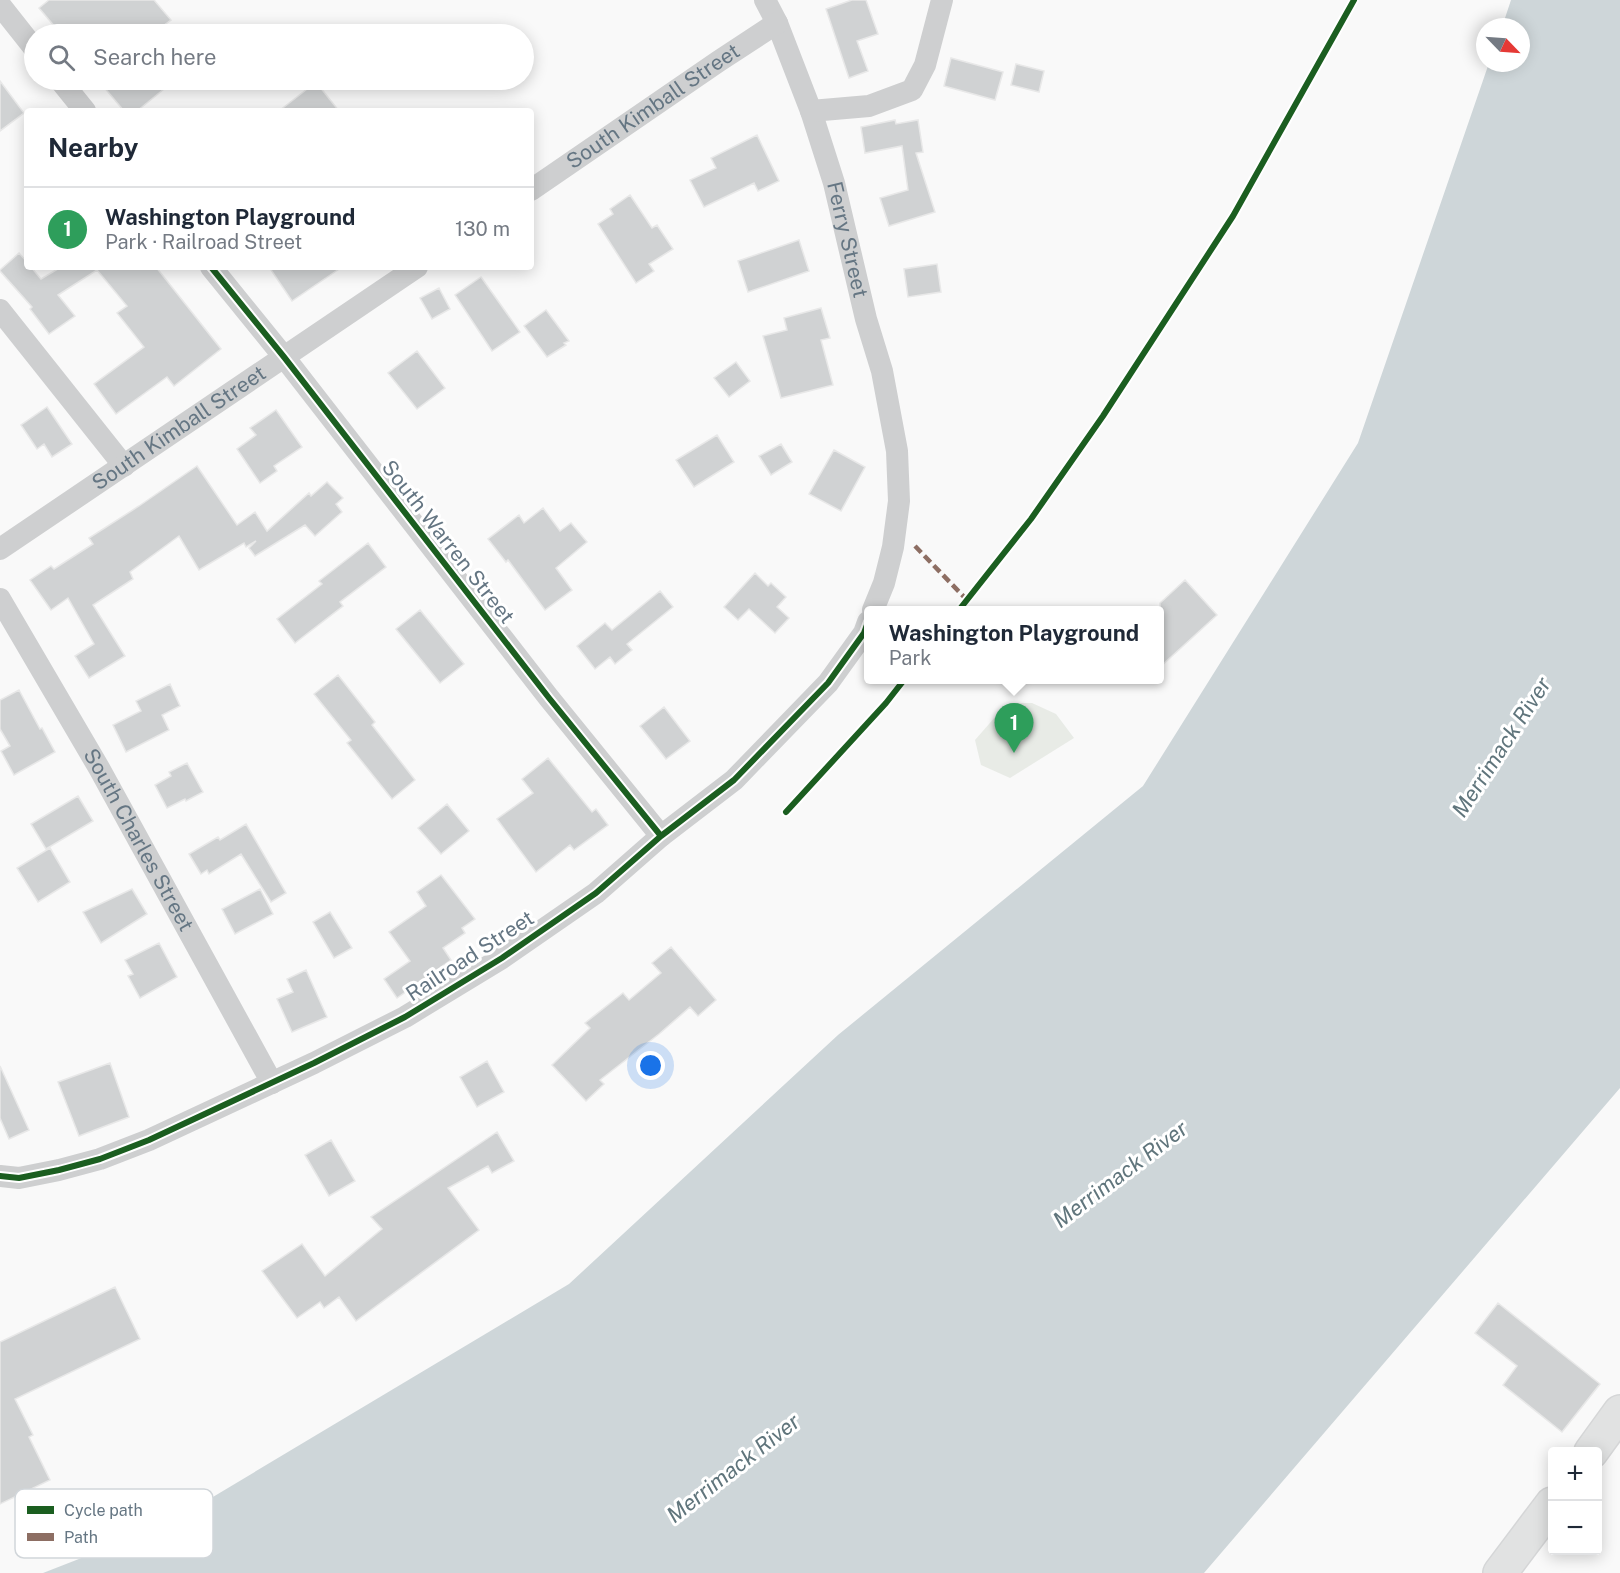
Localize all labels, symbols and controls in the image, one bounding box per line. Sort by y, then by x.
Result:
north arrow [1476,18,1530,72]
search box [24,24,534,90]
street label: South Kimball Street [561,38,744,174]
icon: search [45,41,78,74]
text: Search here [93,44,217,70]
text: Nearby [48,132,138,163]
street label: Ferry Street [822,179,874,300]
text: Washington Playground [105,204,355,230]
text: 1 [63,217,72,241]
text: 130 m [455,217,510,241]
text: Park · Railroad Street [105,230,302,254]
street label: South Kimball Street [87,360,270,495]
street label: South Warren Street [377,455,520,628]
popup [864,606,1164,684]
text: Washington Playground [889,620,1139,646]
text: Park [889,646,931,670]
water label: Merrimack River [1446,672,1556,822]
pin: 1 [994,704,1034,753]
street label: South Charles Street [78,744,199,935]
street label: Railroad Street [401,905,538,1006]
your location [636,1051,665,1080]
water label: Merrimack River [1048,1115,1193,1233]
water label: Merrimack River [661,1408,805,1528]
map controls [1548,1447,1602,1555]
button: + [1548,1447,1602,1501]
legend [15,1489,213,1558]
text: Cycle path [64,1501,143,1520]
button: − [1548,1501,1602,1555]
text: Path [64,1528,98,1547]

